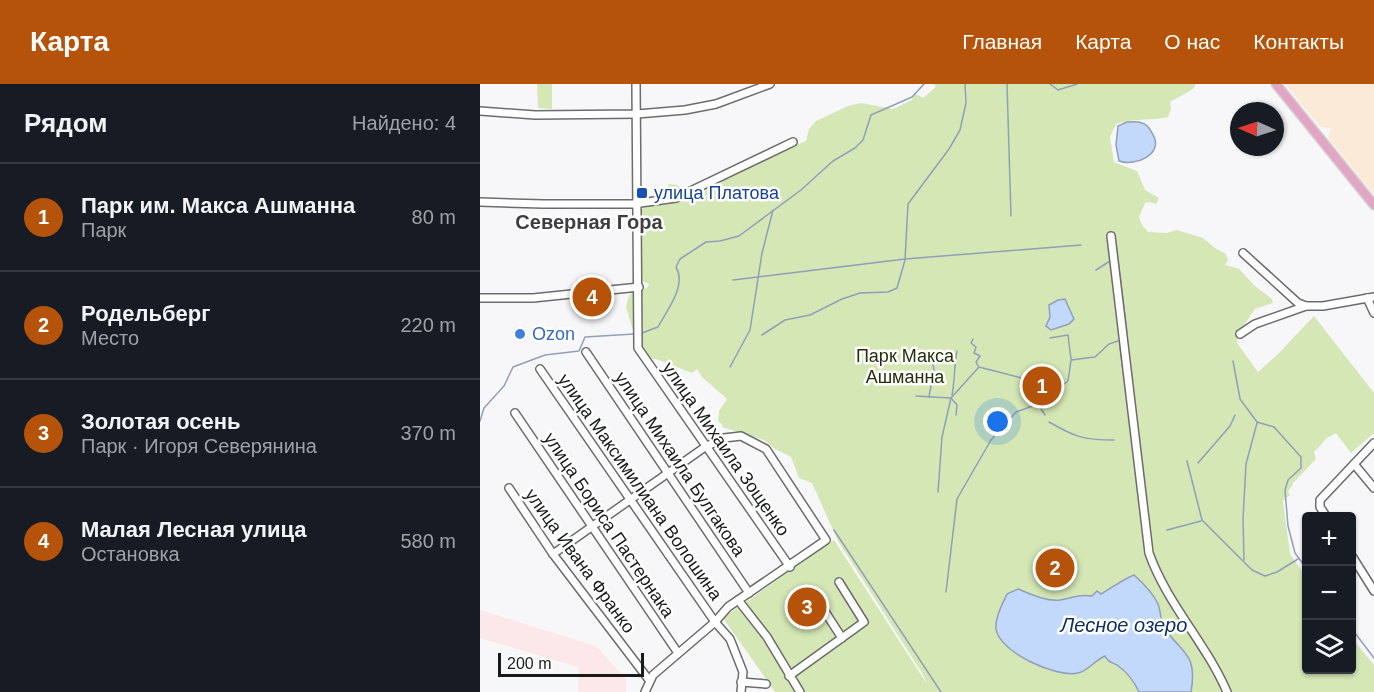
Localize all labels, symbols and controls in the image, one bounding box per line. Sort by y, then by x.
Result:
text: Карта [30,26,109,57]
text: Главная [962,30,1042,53]
text: Карта [1075,30,1131,53]
text: О нас [1164,30,1220,53]
text: Контакты [1253,30,1344,53]
north arrow [1230,102,1284,156]
text: Рядом [24,108,107,138]
text: Найдено: 4 [352,112,456,134]
place label: улица Платова [654,183,780,203]
marker: улица Платова [635,186,649,200]
text: Парк им. Макса Ашманна [81,193,355,218]
text: 1 [38,206,49,228]
text: 80 m [412,206,456,228]
district label: Северная Гора [515,211,664,233]
text: Парк [81,219,126,241]
pin: 4 [572,274,612,320]
text: Родельберг [81,301,210,326]
text: 2 [38,314,49,336]
text: 220 m [400,314,456,336]
place label: Ozon [532,324,575,344]
text: Место [81,327,139,349]
marker: Ozon [513,327,527,341]
park label: Парк Макса Ашманна [856,346,955,387]
street label: улица Михаила Зощенко [658,358,794,540]
pin: 1 [1022,364,1062,408]
street label: улица Михаила Булгакова [611,368,750,561]
street label: улица Максимилиана Волошина [554,370,727,605]
your location [983,407,1012,436]
text: Золотая осень [81,409,241,434]
text: 3 [38,422,49,444]
text: 370 m [400,422,456,444]
street label: улица Бориса Пастернака [540,429,679,622]
text: Парк · Игоря Северянина [81,435,317,457]
street label: улица Ивана Франко [521,485,639,637]
map controls [1302,512,1356,674]
button: + [1302,512,1356,566]
text: Малая Лесная улица [81,517,307,542]
text: 4 [38,530,49,552]
text: 580 m [400,530,456,552]
text: Остановка [81,543,180,565]
pin: 2 [1036,546,1074,590]
button: − [1302,566,1356,620]
pin: 3 [788,584,826,630]
water label: Лесное озеро [1059,614,1187,636]
button: layers [1302,620,1356,674]
scale bar [498,650,644,678]
text: 200 m [507,655,551,672]

